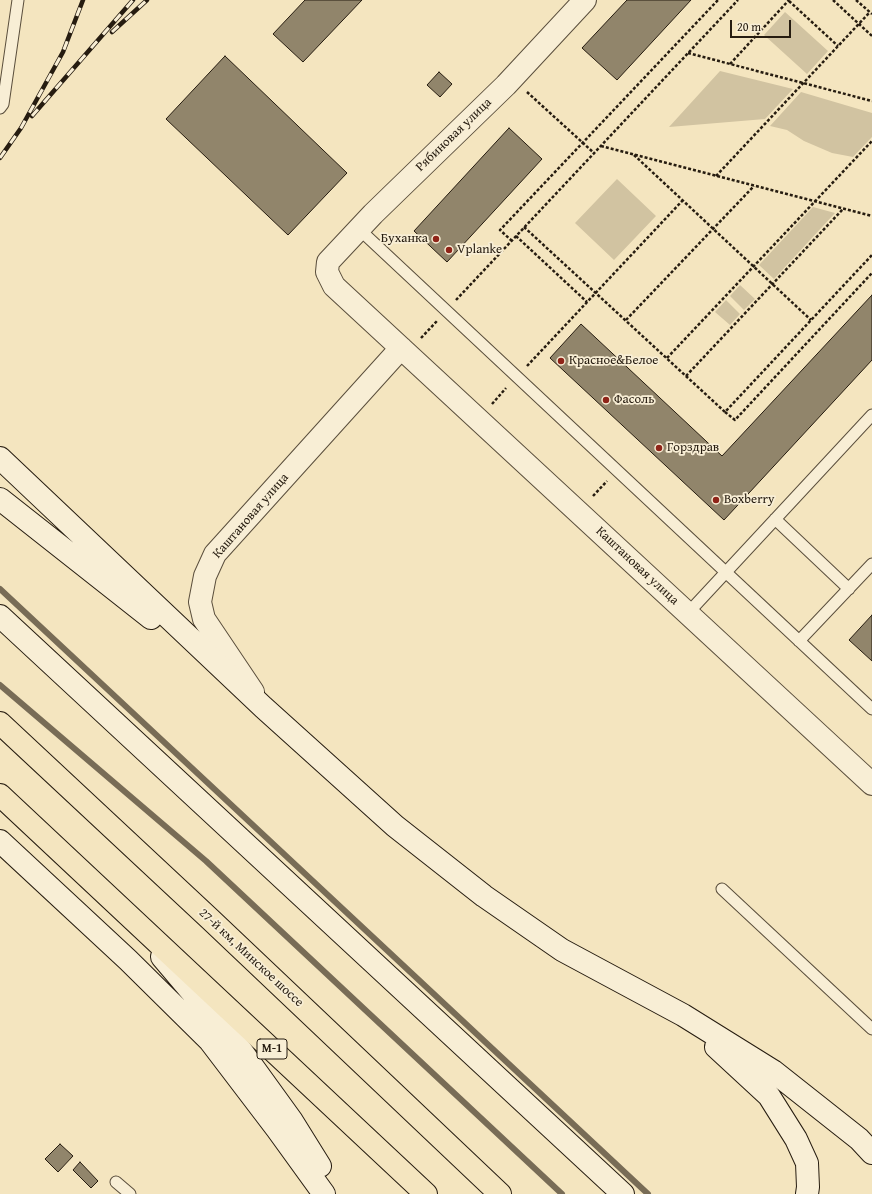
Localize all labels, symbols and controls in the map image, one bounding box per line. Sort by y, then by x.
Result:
scale bar [732,12,793,38]
text: 20 m [737,18,761,35]
street label: Рябиновая улица [413,95,495,175]
place label: Буханка [381,231,428,247]
marker: Буханка [431,234,441,244]
place label: Vplanke [457,242,502,258]
marker: Vplanke [444,245,454,255]
place label: Красное&Белое [569,353,658,369]
marker: Красное&Белое [556,356,566,366]
place label: Фасоль [614,392,654,408]
marker: Фасоль [601,395,611,405]
place label: Горздрав [667,440,719,456]
marker: Горздрав [654,443,664,453]
street label: Каштановая улица [210,470,292,562]
place label: Boxberry [724,492,774,508]
marker: Boxberry [711,495,721,505]
street label: Каштановая улица [592,524,682,608]
street label: 27-й км, Минское шоссе [195,905,307,1011]
road number: М-1 [257,1039,287,1059]

